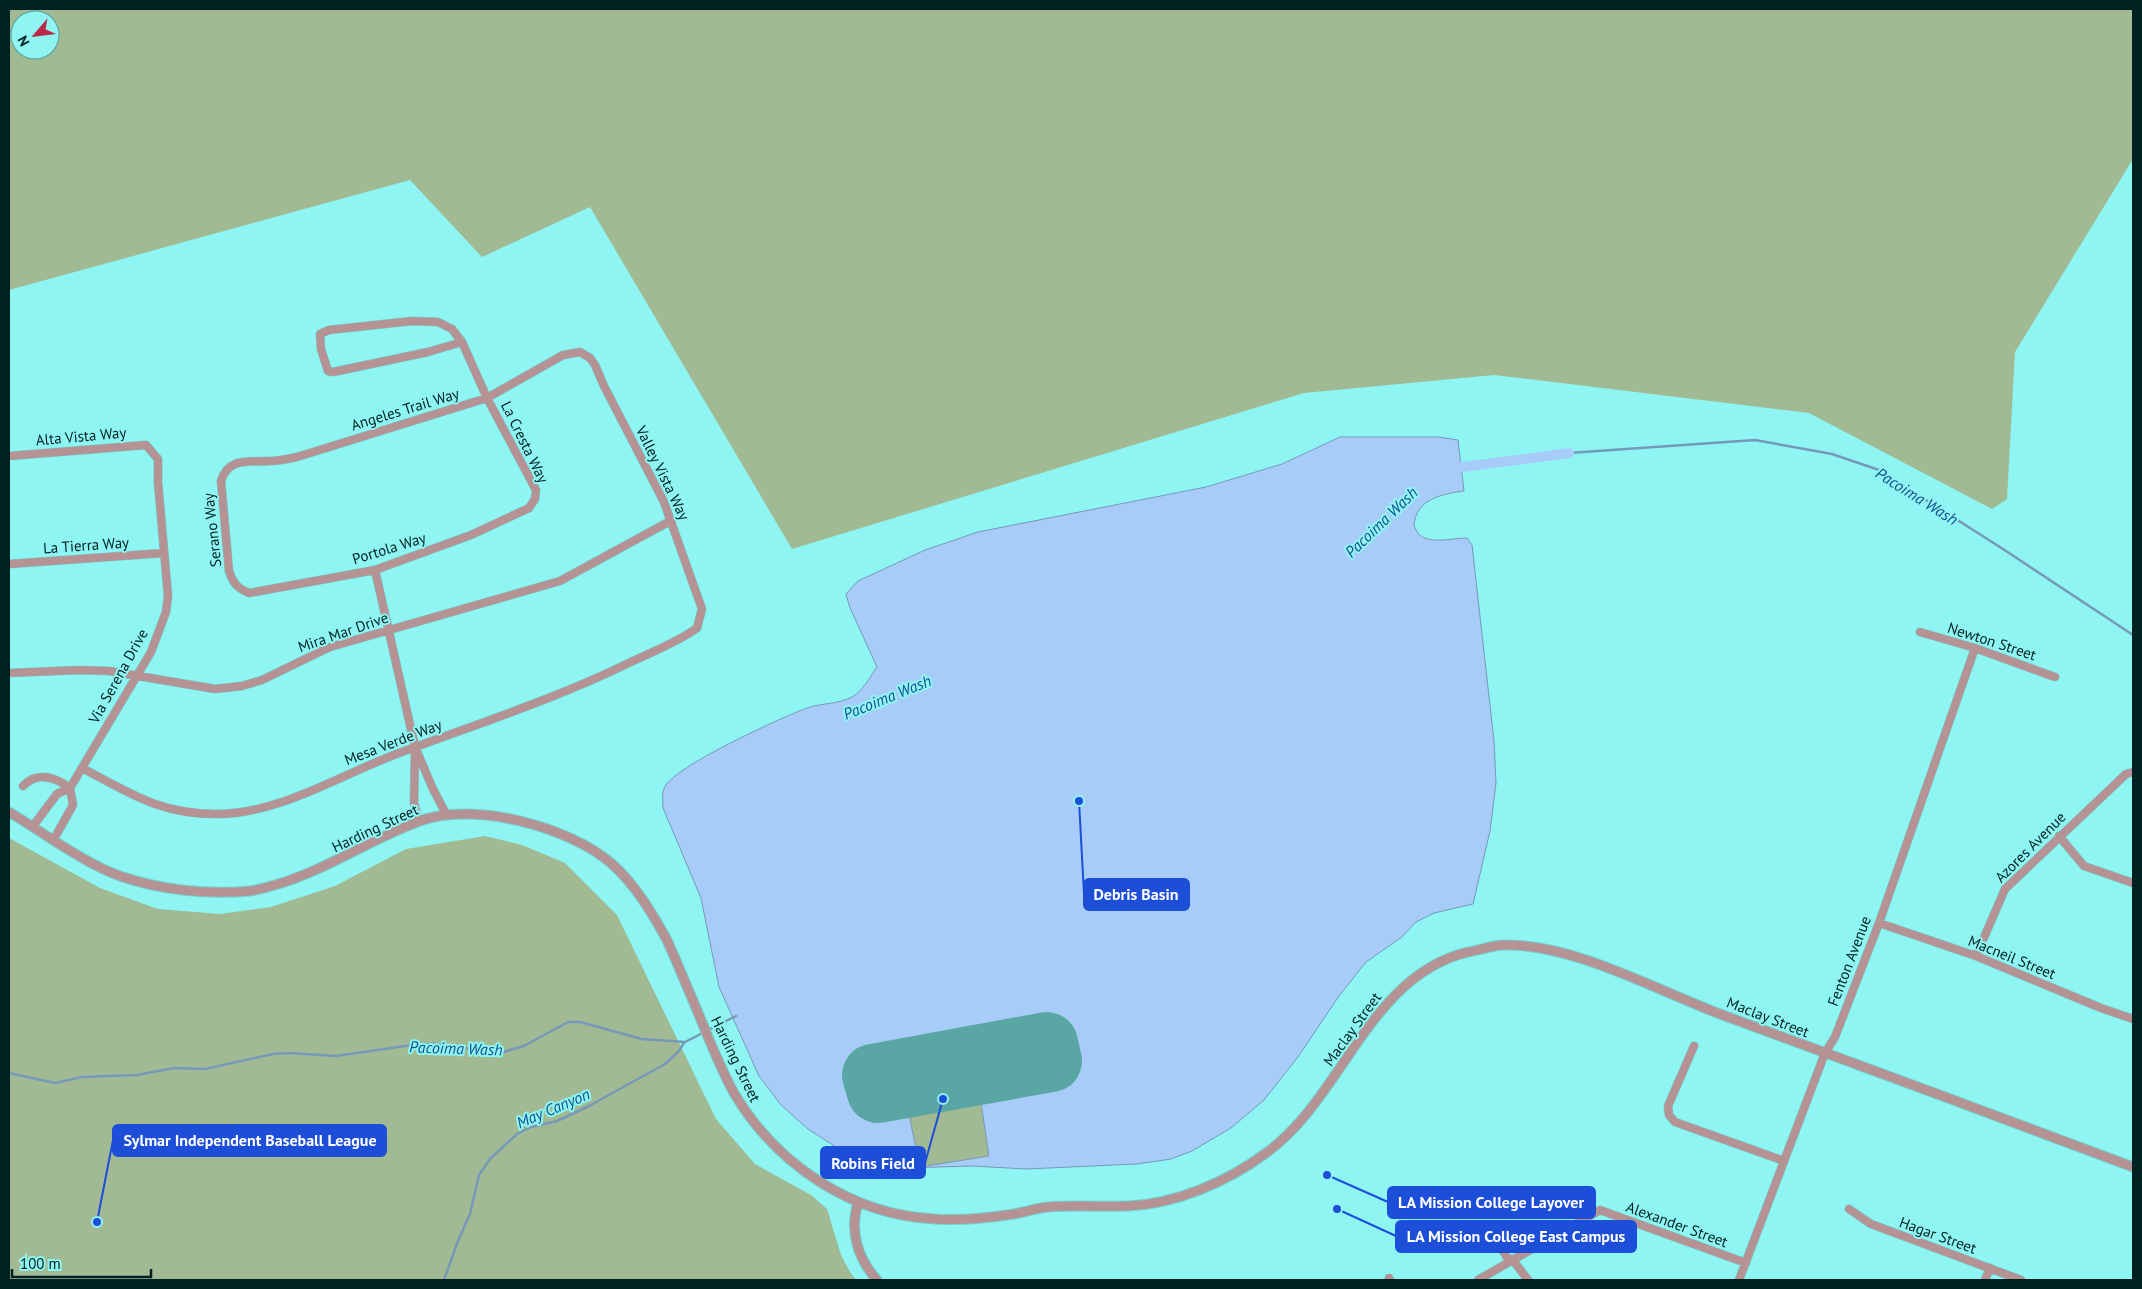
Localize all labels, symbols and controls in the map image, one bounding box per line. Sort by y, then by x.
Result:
north arrow [10,10,60,60]
text: N [13,33,34,49]
street label: Angeles Trail Way [349,384,461,434]
street label: La Cresta Way [497,398,553,486]
street label: Valley Vista Way [632,422,694,523]
street label: Alta Vista Way [35,423,127,449]
water label: Pacoima Wash [1872,463,1962,529]
water label: Pacoima Wash [1340,482,1422,562]
street label: Serano Way [199,492,225,568]
street label: Portola Way [350,528,428,568]
street label: La Tierra Way [42,533,130,557]
street label: Mira Mar Drive [295,608,391,656]
street label: Newton Street [1945,618,2039,664]
street label: Via Serena Drive [84,625,152,728]
water label: Pacoima Wash [840,670,934,724]
street label: Mesa Verde Way [342,715,444,769]
street label: Harding Street [329,800,421,856]
street label: Azores Avenue [1991,808,2069,886]
callout: Debris Basin [1084,879,1189,910]
text: Debris Basin [1094,884,1178,904]
street label: Fenton Avenue [1823,913,1875,1009]
street label: Macneil Street [1966,931,2058,983]
street label: Maclay Street [1319,988,1385,1070]
street label: Maclay Street [1724,993,1812,1041]
street label: Harding Street [707,1013,765,1105]
water label: Pacoima Wash [409,1036,503,1060]
water label: May Canyon [513,1084,593,1132]
callout: Sylmar Independent Baseball League [113,1125,386,1156]
text: Sylmar Independent Baseball League [123,1130,377,1150]
callout: Robins Field [821,1147,925,1178]
text: Robins Field [831,1153,915,1173]
callout: LA Mission College Layover [1388,1187,1595,1218]
text: LA Mission College Layover [1398,1192,1584,1212]
street label: Alexander Street [1624,1197,1730,1251]
street label: Hagar Street [1897,1212,1979,1258]
callout: LA Mission College East Campus [1396,1221,1636,1252]
text: LA Mission College East Campus [1407,1226,1626,1246]
scale bar [12,1246,151,1278]
text: 100 m [20,1254,61,1273]

